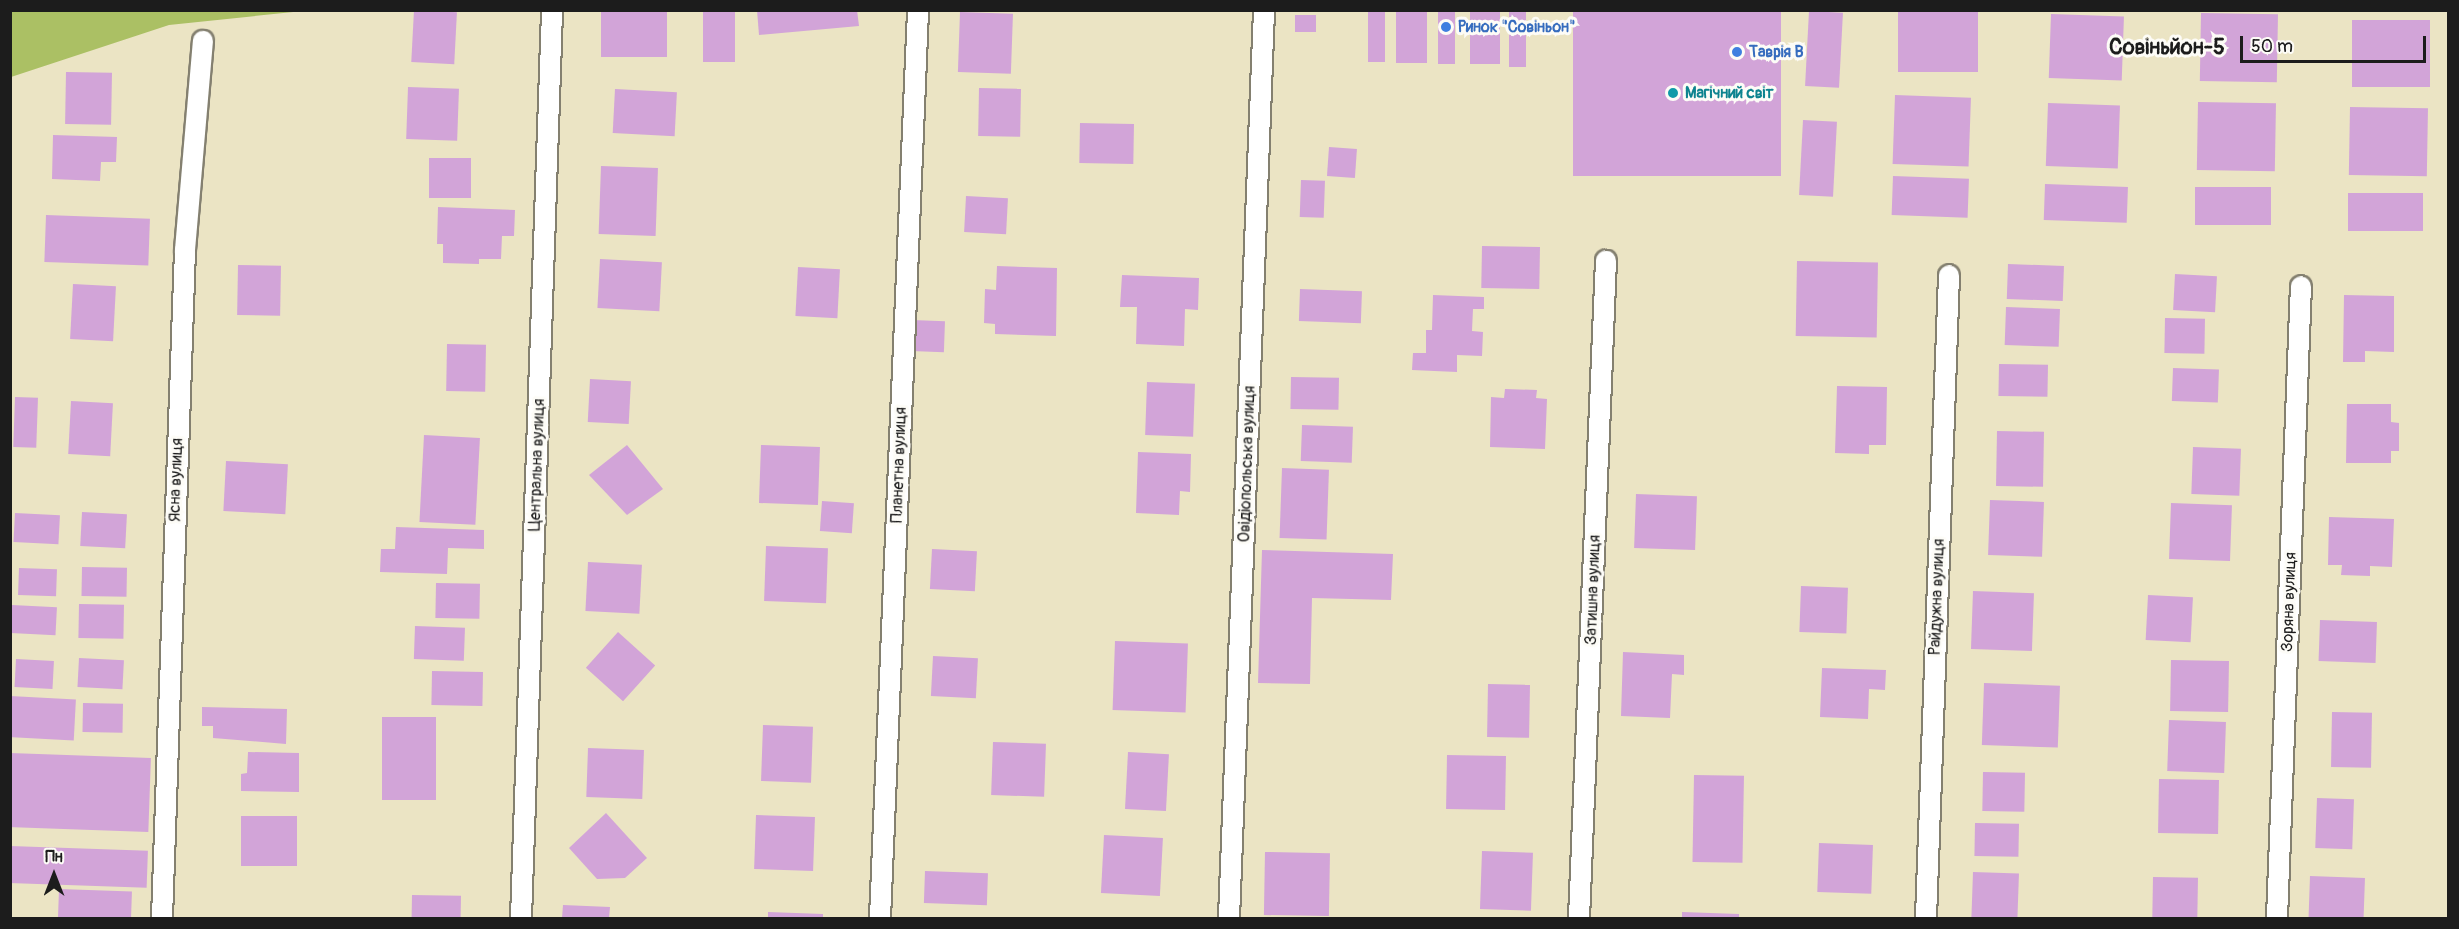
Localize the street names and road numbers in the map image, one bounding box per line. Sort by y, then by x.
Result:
street label: Овідіопольська вулиця [1235,385,1259,543]
street label: Центральна вулиця [525,398,549,532]
street label: Планетна вулиця [887,407,911,523]
street label: Ясна вулиця [165,438,187,522]
street label: Затишна вулиця [1581,535,1605,645]
street label: Райдужна вулиця [1925,538,1949,656]
street label: Зоряна вулиця [2278,552,2300,652]

